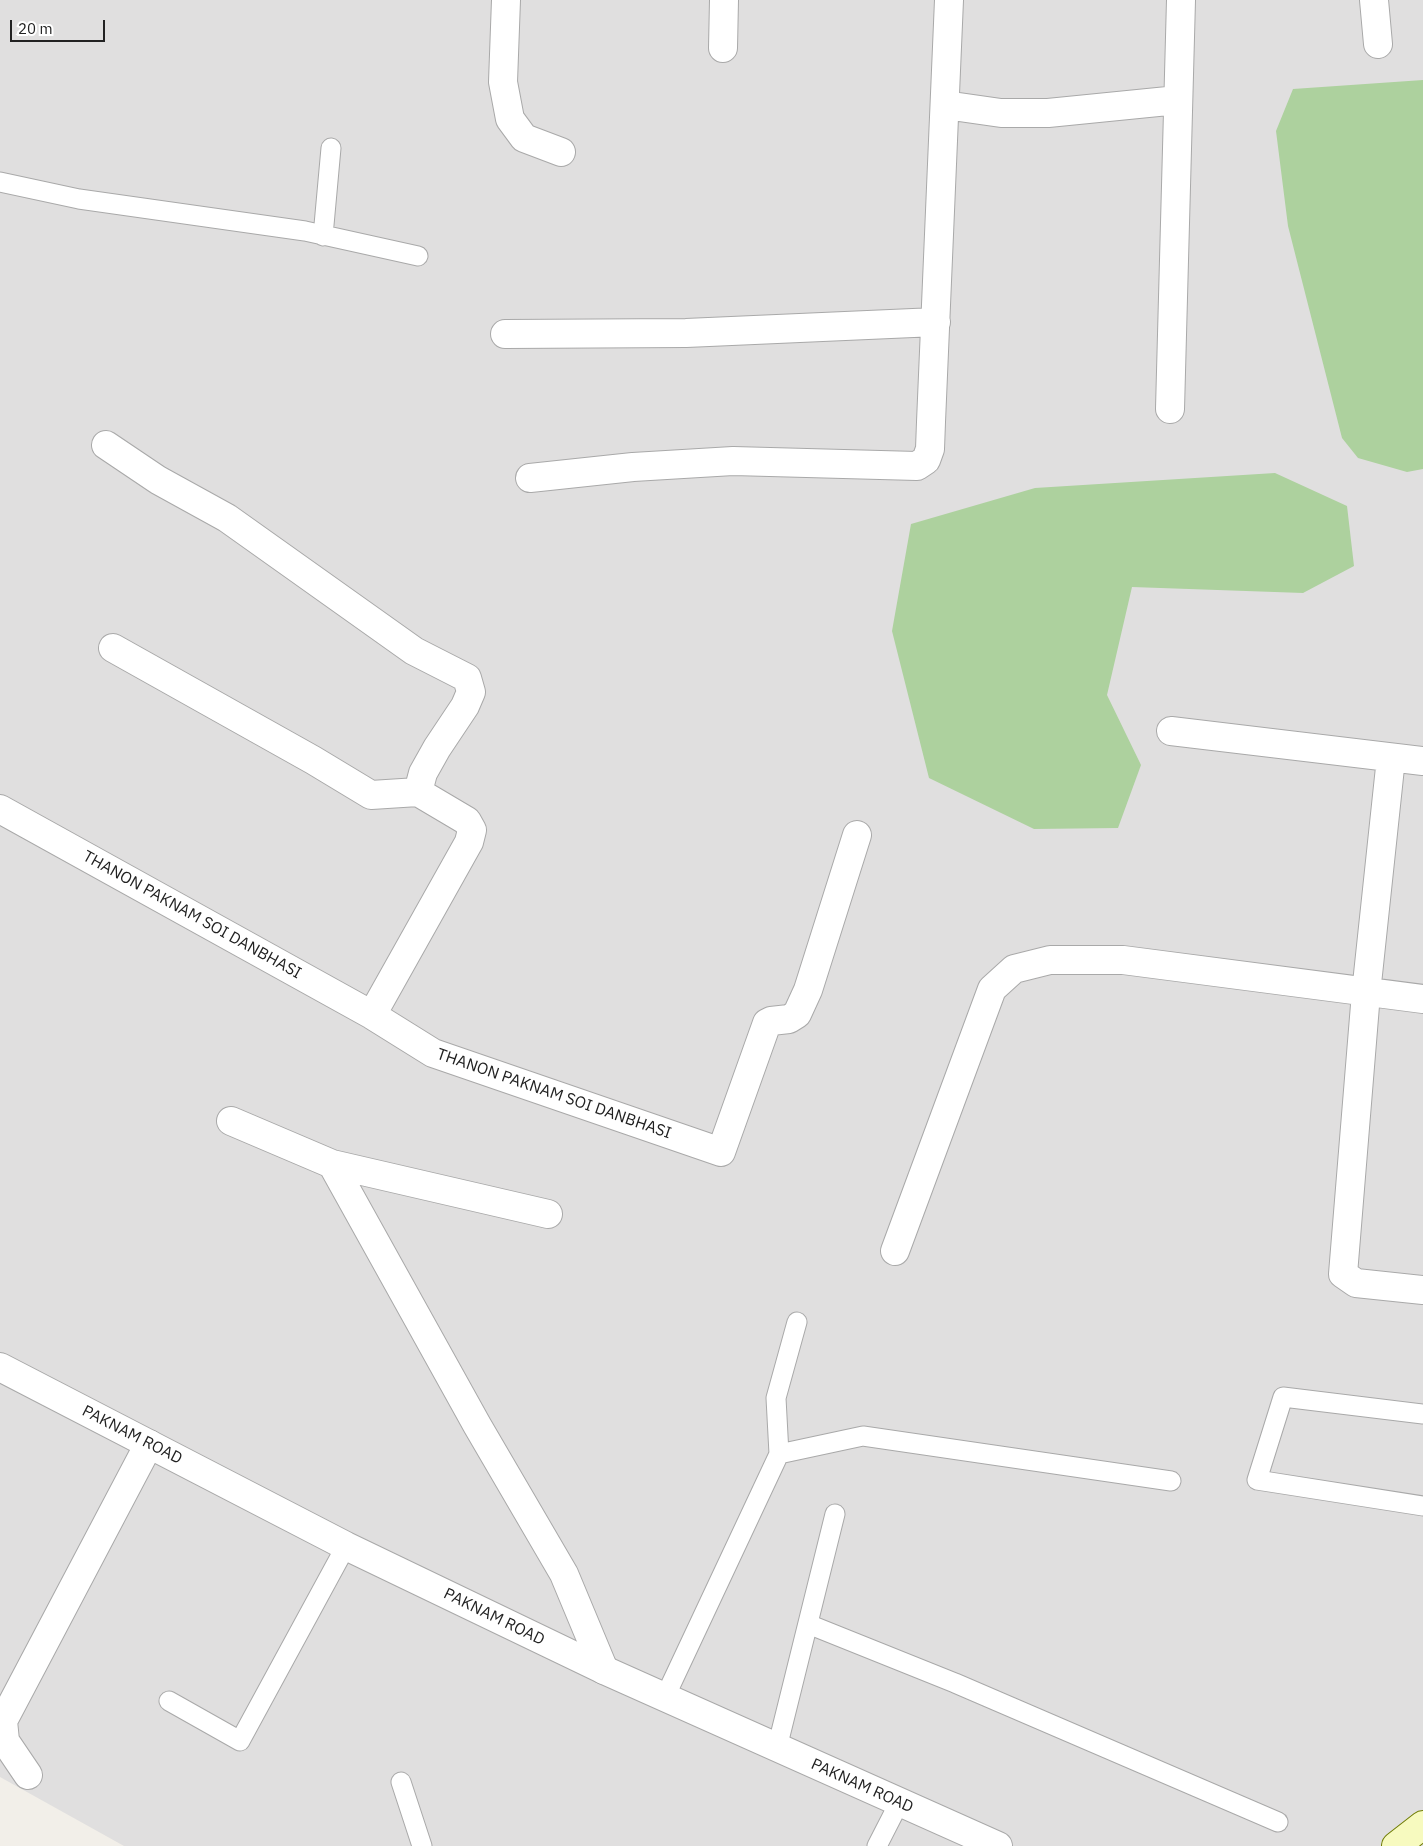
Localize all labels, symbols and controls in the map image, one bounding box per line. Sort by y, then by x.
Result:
scale bar [12,10,108,42]
text: 20 m [18,19,53,38]
street label: THANON PAKNAM SOI DANBHASI [79,847,305,983]
street label: THANON PAKNAM SOI DANBHASI [434,1045,674,1143]
street label: PAKNAM ROAD [79,1402,185,1468]
street label: PAKNAM ROAD [440,1584,548,1650]
street label: PAKNAM ROAD [808,1755,916,1817]

